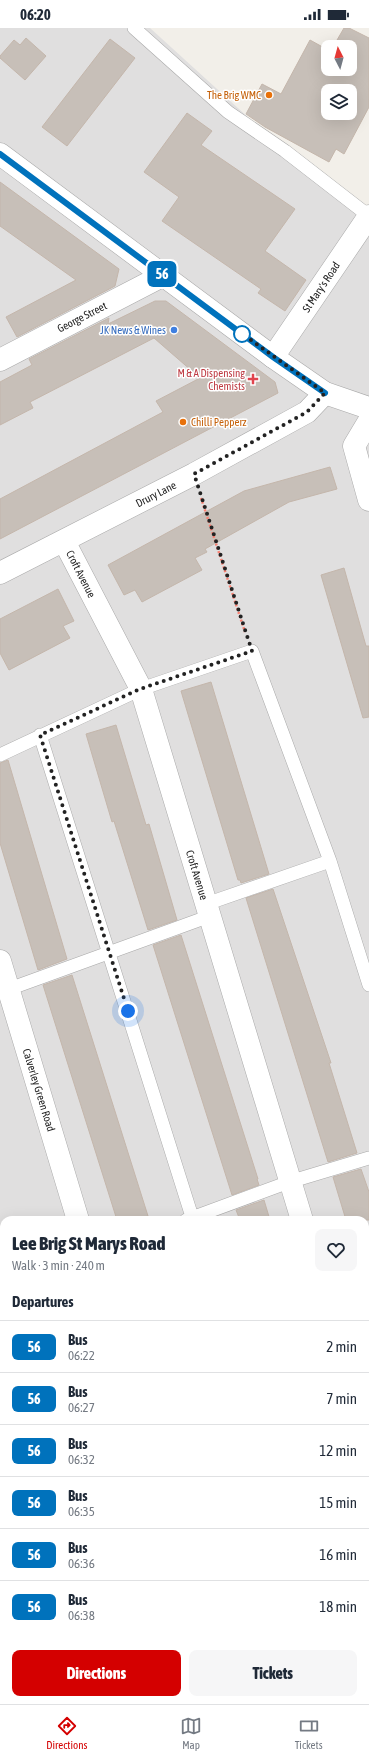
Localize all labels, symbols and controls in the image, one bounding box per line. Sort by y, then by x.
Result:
text: 06:20 [20,6,51,23]
north arrow [321,40,357,76]
map controls [321,40,357,120]
button: layers [321,84,357,120]
place label: The Brig WMC [207,89,261,101]
marker: The Brig WMC [264,90,274,100]
street label: St Mary's Road [300,260,342,314]
line badge: 56 [144,261,180,287]
text: 56 [155,266,169,282]
street label: George Street [55,299,109,335]
place label: JK News & Wines [100,324,166,336]
marker: JK News & Wines [169,325,179,335]
unlabelled marker [233,325,251,343]
place label: M & A Dispensing Chemists [177,367,245,392]
marker: M & A Dispensing Chemists [248,374,258,384]
place label: Chilli Pepperz [191,416,247,428]
marker: Chilli Pepperz [178,417,188,427]
street label: Drury Lane [134,479,178,509]
street label: Croft Avenue [64,548,98,600]
street label: Croft Avenue [184,849,210,901]
your location [118,1001,138,1021]
street label: Calverley Green Road [21,1047,57,1133]
button: heart [315,1229,357,1271]
text: Lee Brig St Marys Road [12,1232,166,1254]
text: Walk · 3 min · 240 m [12,1258,105,1273]
text: Departures [12,1293,74,1310]
text: Bus [68,1331,88,1348]
text: 2 min [326,1338,357,1355]
text: 56 [27,1339,41,1355]
text: 06:22 [68,1348,95,1363]
text: Bus [68,1383,88,1400]
text: 7 min [326,1390,357,1407]
text: 56 [27,1391,41,1407]
text: 06:27 [68,1400,95,1415]
text: Bus [68,1435,88,1452]
text: 12 min [319,1442,357,1459]
text: 56 [27,1443,41,1459]
text: 06:32 [68,1452,95,1467]
text: Bus [68,1487,88,1504]
text: 15 min [319,1494,357,1511]
text: 56 [27,1495,41,1511]
text: 06:35 [68,1504,95,1519]
text: Bus [68,1539,88,1556]
text: 16 min [319,1546,357,1563]
text: 56 [27,1547,41,1563]
text: 06:36 [68,1556,95,1571]
text: Bus [68,1591,88,1608]
text: 18 min [319,1598,357,1615]
text: 56 [27,1599,41,1615]
text: 06:38 [68,1608,95,1623]
button: Directions [12,1650,181,1696]
button: Tickets [189,1650,357,1696]
tab: Directions [46,1715,87,1751]
tab: Map [180,1715,202,1751]
tab: Tickets [295,1715,323,1751]

